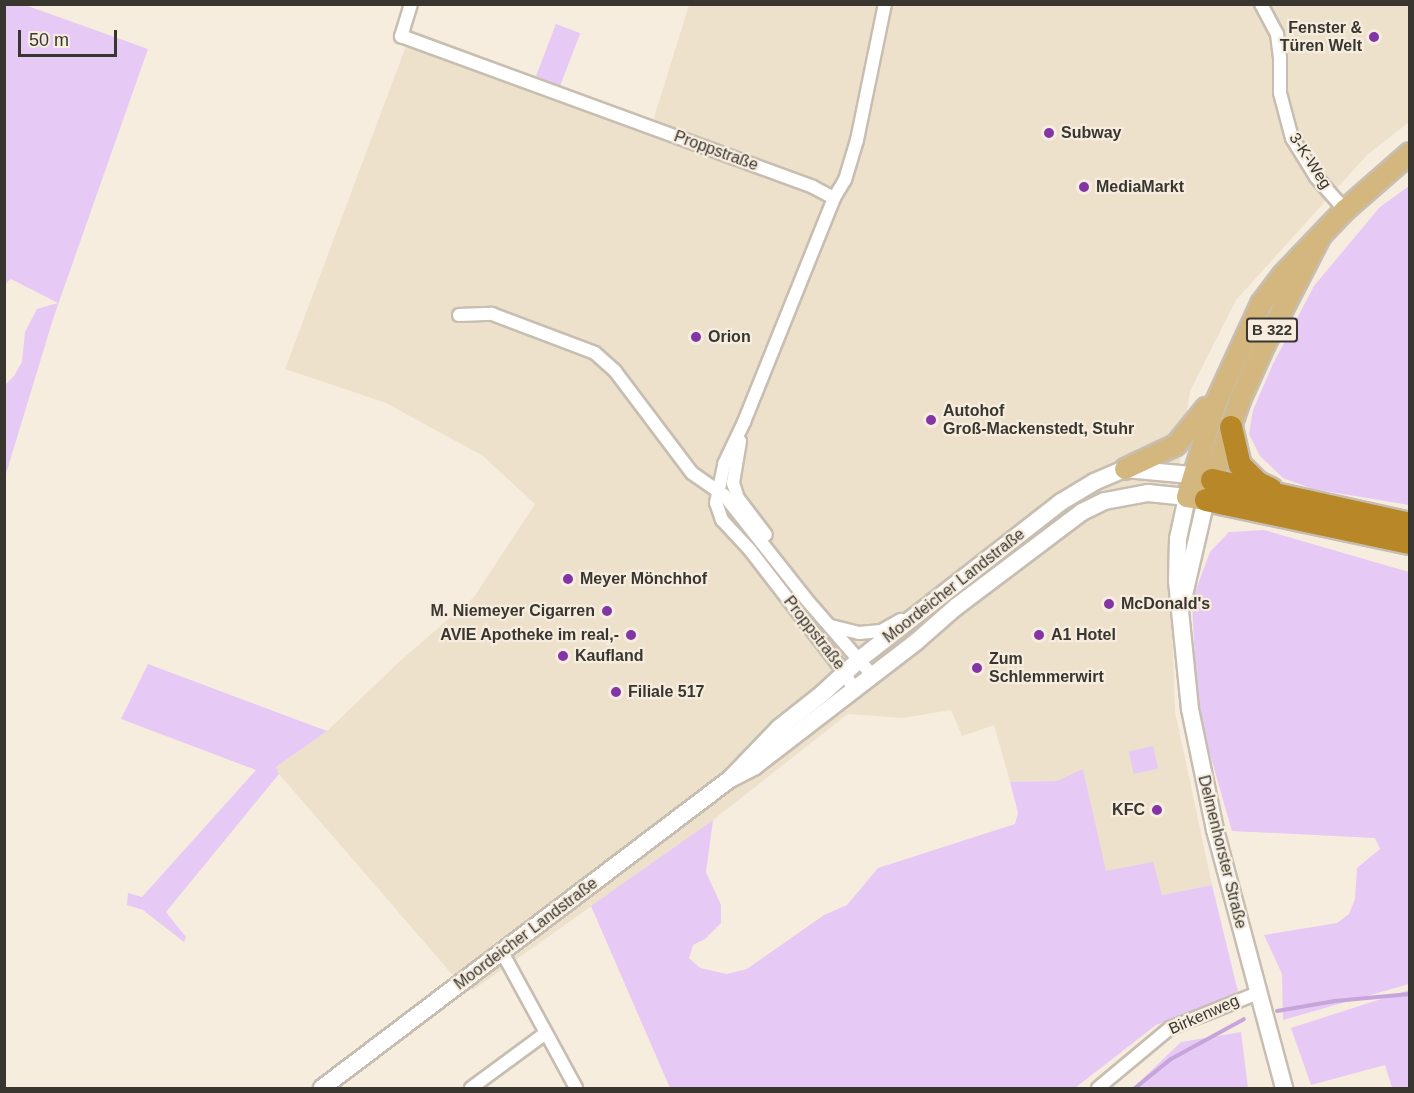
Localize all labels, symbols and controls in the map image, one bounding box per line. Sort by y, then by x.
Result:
scale bar [21,18,120,56]
place label: Fenster & Türen Welt [1280,18,1362,56]
text: 50 m [29,30,69,50]
marker: Fenster & Türen Welt [1367,30,1381,44]
place label: Subway [1061,123,1121,143]
marker: Subway [1042,126,1056,140]
street label: Proppstraße [671,127,761,175]
street label: 3-K-Weg [1285,129,1335,193]
place label: MediaMarkt [1096,177,1184,197]
marker: MediaMarkt [1077,180,1091,194]
road number: B 322 [1245,318,1299,342]
place label: Orion [708,327,751,347]
marker: Orion [689,330,703,344]
place label: Autohof Groß-Mackenstedt, Stuhr [943,401,1134,439]
marker: Autohof Groß-Mackenstedt, Stuhr [924,413,938,427]
street label: Moordeicher Landstraße [879,525,1029,647]
place label: Meyer Mönchhof [580,569,707,589]
marker: Meyer Mönchhof [561,572,575,586]
street label: Proppstraße [779,592,849,674]
place label: McDonald's [1121,594,1210,614]
marker: McDonald's [1102,597,1116,611]
place label: M. Niemeyer Cigarren [430,601,595,621]
marker: M. Niemeyer Cigarren [600,604,614,618]
place label: AVIE Apotheke im real,- [440,625,619,645]
place label: A1 Hotel [1051,625,1116,645]
marker: AVIE Apotheke im real,- [624,628,638,642]
marker: A1 Hotel [1032,628,1046,642]
place label: Kaufland [575,646,643,666]
marker: Kaufland [556,649,570,663]
place label: Zum Schlemmerwirt [989,649,1104,687]
marker: Zum Schlemmerwirt [970,661,984,675]
place label: Filiale 517 [628,682,704,702]
marker: Filiale 517 [609,685,623,699]
street label: Delmenhorster Straße [1194,773,1250,931]
place label: KFC [1112,800,1145,820]
marker: KFC [1150,803,1164,817]
street label: Moordeicher Landstraße [451,874,601,994]
street label: Birkenweg [1166,991,1242,1039]

